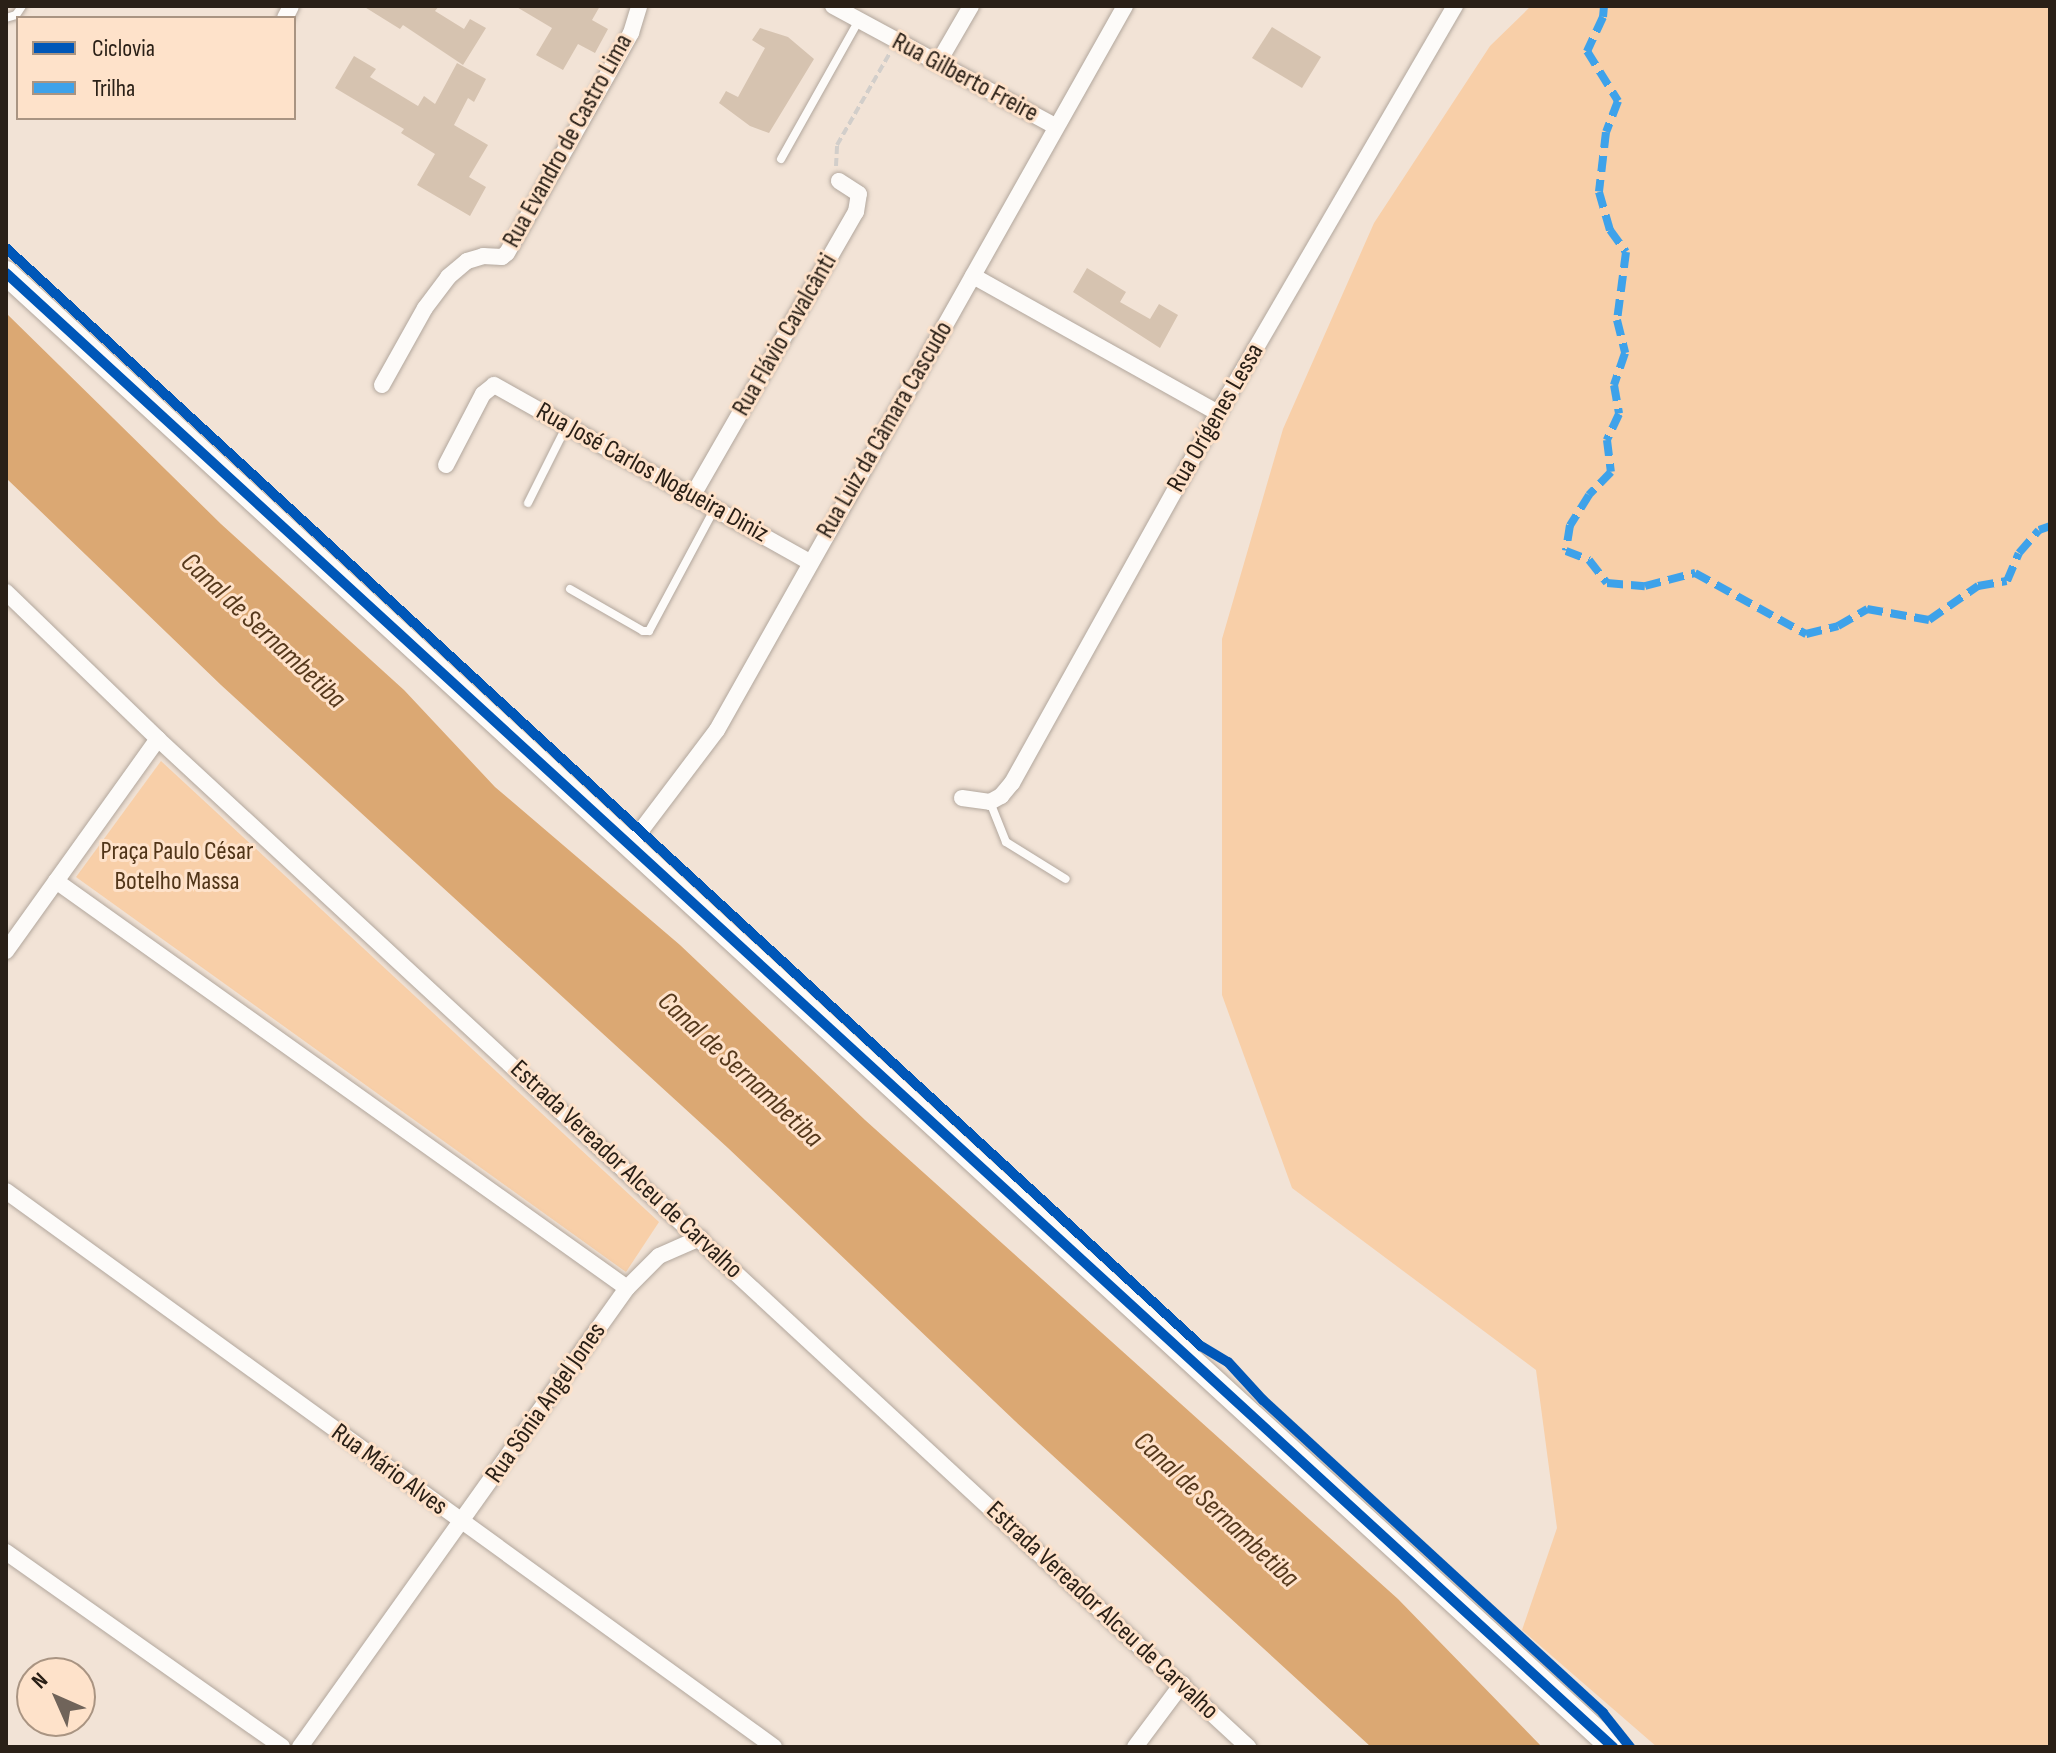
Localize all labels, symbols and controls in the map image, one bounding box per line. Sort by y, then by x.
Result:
legend [16,16,296,120]
street label: Rua Gilberto Freire [887,26,1043,130]
street label: Rua Evandro de Castro Lima [496,29,640,253]
text: Ciclovia [92,34,155,63]
text: Trilha [92,74,135,103]
street label: Rua Flávio Cavalcânti [726,248,844,422]
street label: Rua Luiz da Câmara Cascudo [810,316,960,544]
street label: Rua Orígenes Lessa [1161,338,1271,498]
street label: Rua José Carlos Nogueira Diniz [531,396,773,550]
water label: Canal de Sernambetiba [174,546,352,716]
park label: Praça Paulo César Botelho Massa [100,836,254,898]
water label: Canal de Sernambetiba [651,985,829,1155]
street label: Estrada Vereador Alceu de Carvalho [504,1054,748,1286]
street label: Rua Sônia Angel Jones [479,1317,613,1489]
street label: Rua Mário Alves [325,1418,453,1522]
water label: Canal de Sernambetiba [1127,1425,1305,1595]
street label: Estrada Vereador Alceu de Carvalho [980,1495,1224,1727]
north arrow [16,1657,96,1737]
text: N [26,1667,54,1695]

